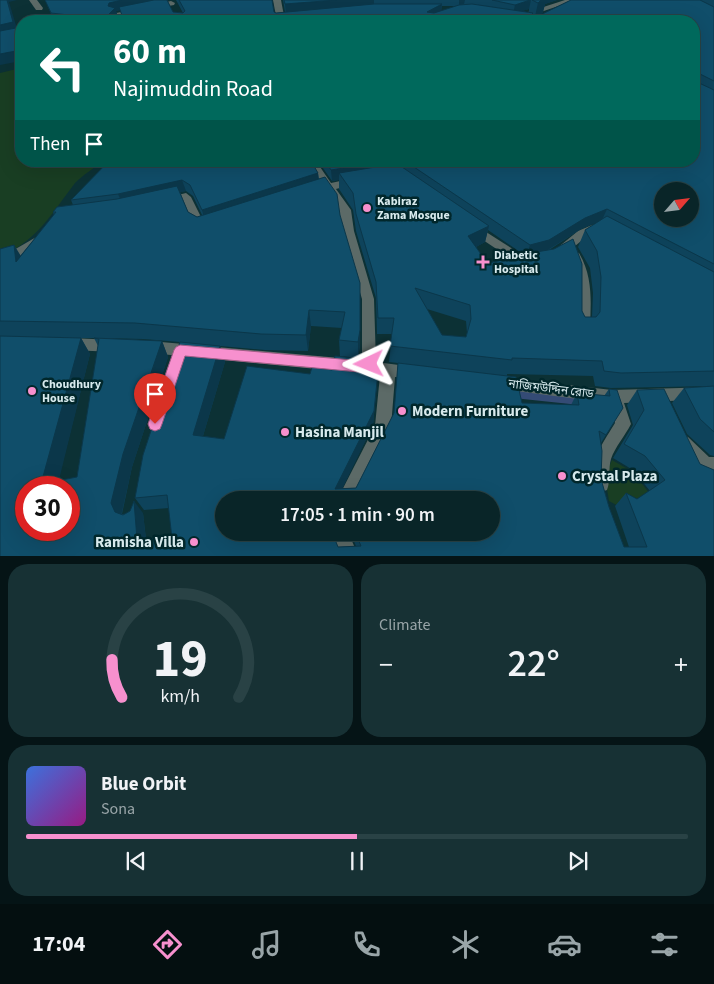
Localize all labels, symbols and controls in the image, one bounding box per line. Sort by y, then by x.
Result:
text: 60 m [113,27,187,77]
icon: left [30,35,95,100]
text: Najimuddin Road [113,73,273,105]
icon: arrive [80,130,108,158]
text: Then [30,131,70,158]
north arrow [654,182,699,228]
map controls [654,182,699,227]
place label: Kabiraz Zama Mosque [377,193,450,224]
marker: Kabiraz Zama Mosque [361,202,373,214]
place label: Diabetic Hospital [494,247,539,278]
marker: Diabetic Hospital [476,255,490,269]
position arrow [342,337,394,389]
pin [134,373,176,424]
street label: নাজিমউদ্দিন রোড [507,375,595,403]
place label: Choudhury House [42,376,102,407]
icon: arrive [141,380,169,408]
marker: Choudhury House [26,385,38,397]
place label: Modern Furniture [412,401,529,422]
marker: Modern Furniture [396,405,408,417]
place label: Hasina Manjil [295,422,385,443]
marker: Hasina Manjil [279,426,291,438]
place label: Crystal Plaza [572,466,657,487]
marker: Crystal Plaza [556,470,568,482]
speed limit sign: 30 [15,476,80,541]
text: 17:05 · 1 min · 90 m [280,502,435,529]
place label: Ramisha Villa [95,532,184,553]
marker: Ramisha Villa [188,536,200,548]
text: Climate [379,614,430,636]
text: 19 [153,623,208,697]
text: 22° [507,637,560,691]
text: − [379,645,393,685]
text: + [674,645,688,685]
text: km/h [161,684,200,709]
text: Blue Orbit [101,771,186,798]
text: Sona [101,798,135,820]
icon: previous [122,847,150,875]
icon: pause [343,847,371,875]
icon: next [564,847,592,875]
icon: directions [150,927,185,962]
icon: music [249,927,284,962]
icon: phone [349,927,384,962]
icon: climate [448,927,483,962]
icon: car [547,927,582,962]
icon: filters [647,927,682,962]
text: 17:04 [32,928,85,960]

